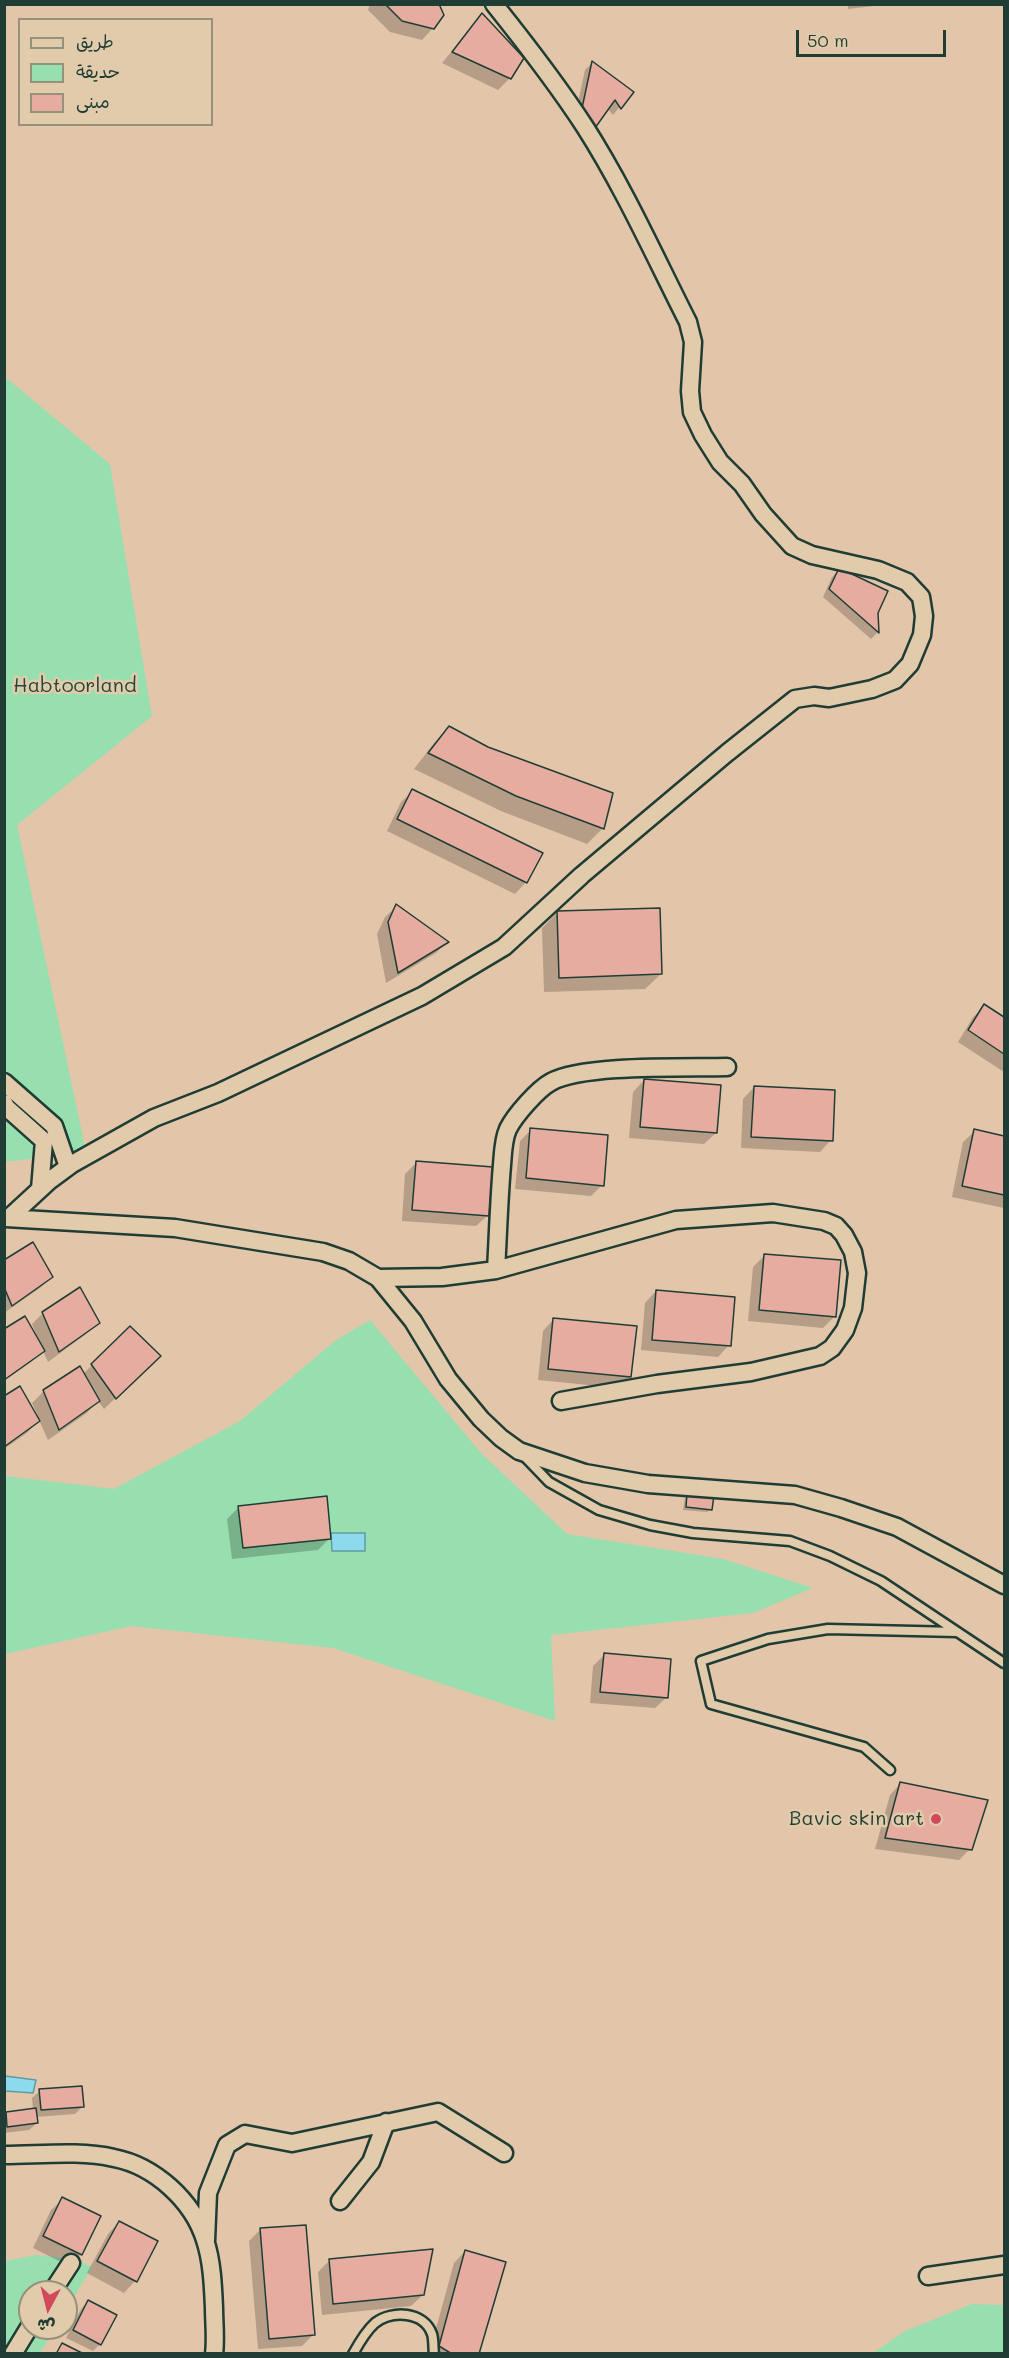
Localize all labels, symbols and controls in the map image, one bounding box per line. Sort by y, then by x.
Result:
legend [18,18,213,126]
scale bar [799,18,949,56]
text: 50 m [807,28,849,52]
text: طريق [76,29,114,53]
text: حديقة [76,59,120,83]
text: مبنى [76,89,110,113]
park label: Habtoorland [13,674,137,698]
place label: Bavic skin art [789,1807,924,1831]
marker: Bavic skin art [929,1812,943,1826]
north arrow [18,2280,78,2340]
text: ش [36,2315,56,2338]

